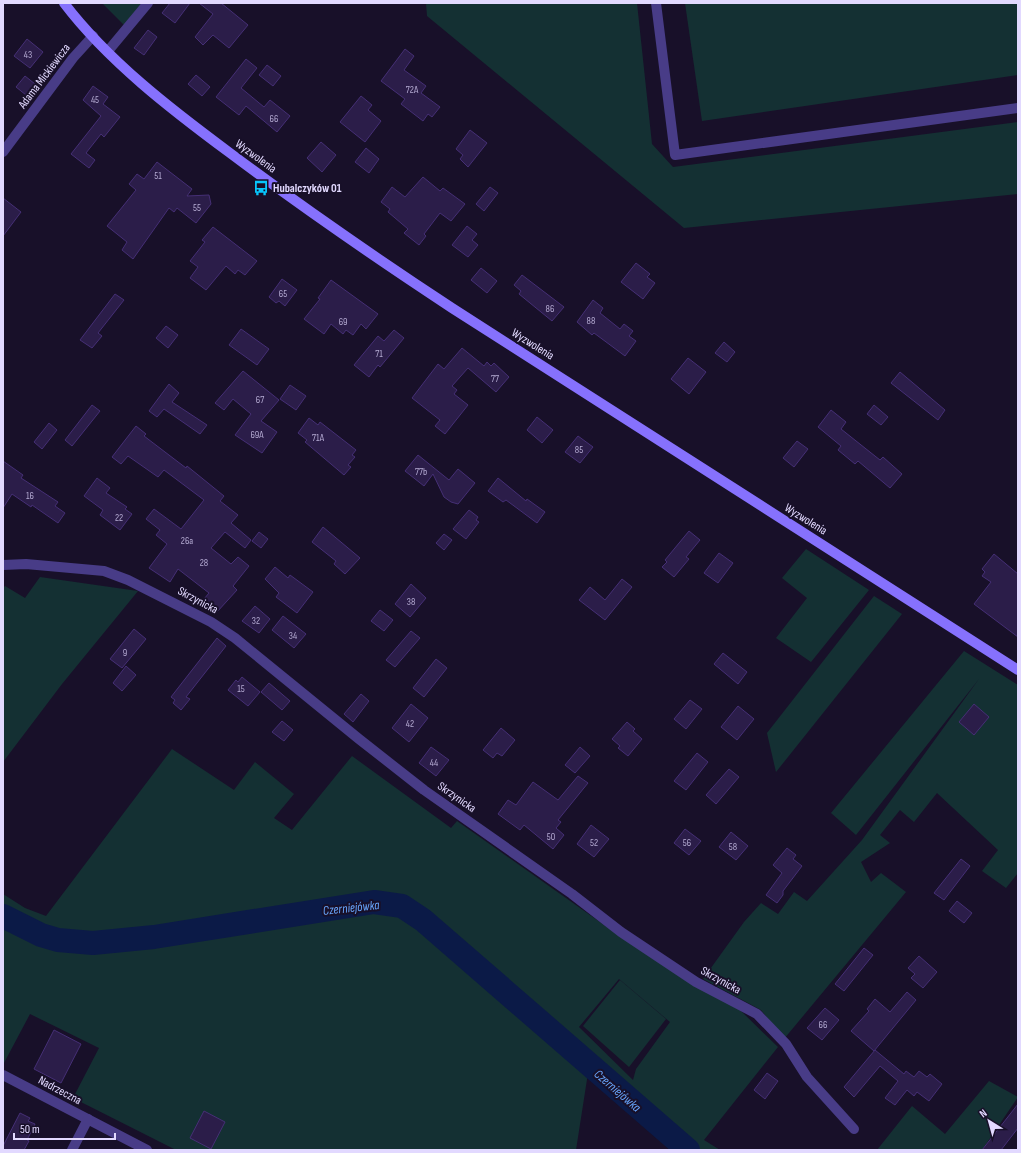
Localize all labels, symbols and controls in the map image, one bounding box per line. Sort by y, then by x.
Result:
street label: Adama Mickiewicza [15,41,74,112]
house number: 43 [24,49,32,61]
house number: 72A [406,84,419,96]
house number: 45 [91,94,99,106]
house number: 66 [270,113,278,125]
street label: Wyzwolenia [232,136,280,177]
house number: 51 [154,170,162,182]
bus stop icon: Hubalczyków 01 [252,179,270,197]
place label: Hubalczyków 01 [273,181,342,196]
house number: 55 [193,202,201,214]
house number: 65 [279,288,287,300]
house number: 86 [546,303,554,315]
house number: 88 [587,315,595,327]
house number: 69 [339,316,347,328]
street label: Wyzwolenia [509,325,557,364]
house number: 71 [375,348,383,360]
house number: 77 [491,373,499,385]
house number: 67 [256,394,264,406]
house number: 69A [250,429,264,441]
house number: 71A [312,432,325,444]
house number: 85 [575,444,583,456]
house number: 77b [415,466,427,478]
house number: 16 [26,490,34,502]
street label: Wyzwolenia [782,500,830,539]
house number: 22 [115,512,123,524]
house number: 26a [181,535,193,547]
house number: 28 [200,557,208,569]
street label: Skrzynicka [175,584,221,617]
house number: 38 [407,596,415,608]
house number: 32 [252,615,260,627]
house number: 34 [289,630,297,642]
house number: 9 [123,647,127,659]
house number: 15 [237,683,245,695]
house number: 42 [406,718,414,730]
house number: 44 [430,757,438,769]
street label: Skrzynicka [435,779,479,816]
house number: 50 [547,831,555,843]
house number: 52 [590,837,598,849]
house number: 56 [683,837,691,849]
house number: 58 [729,841,737,853]
water label: Czerniejówka [322,897,381,919]
street label: Skrzynicka [698,963,744,998]
house number: 66 [819,1019,827,1031]
water label: Czerniejówka [591,1066,645,1116]
street label: Nadrzeczna [36,1073,84,1108]
north arrow [969,1101,1009,1141]
text: N [977,1106,990,1120]
scale bar [14,1115,115,1141]
text: 50 m [20,1122,40,1137]

